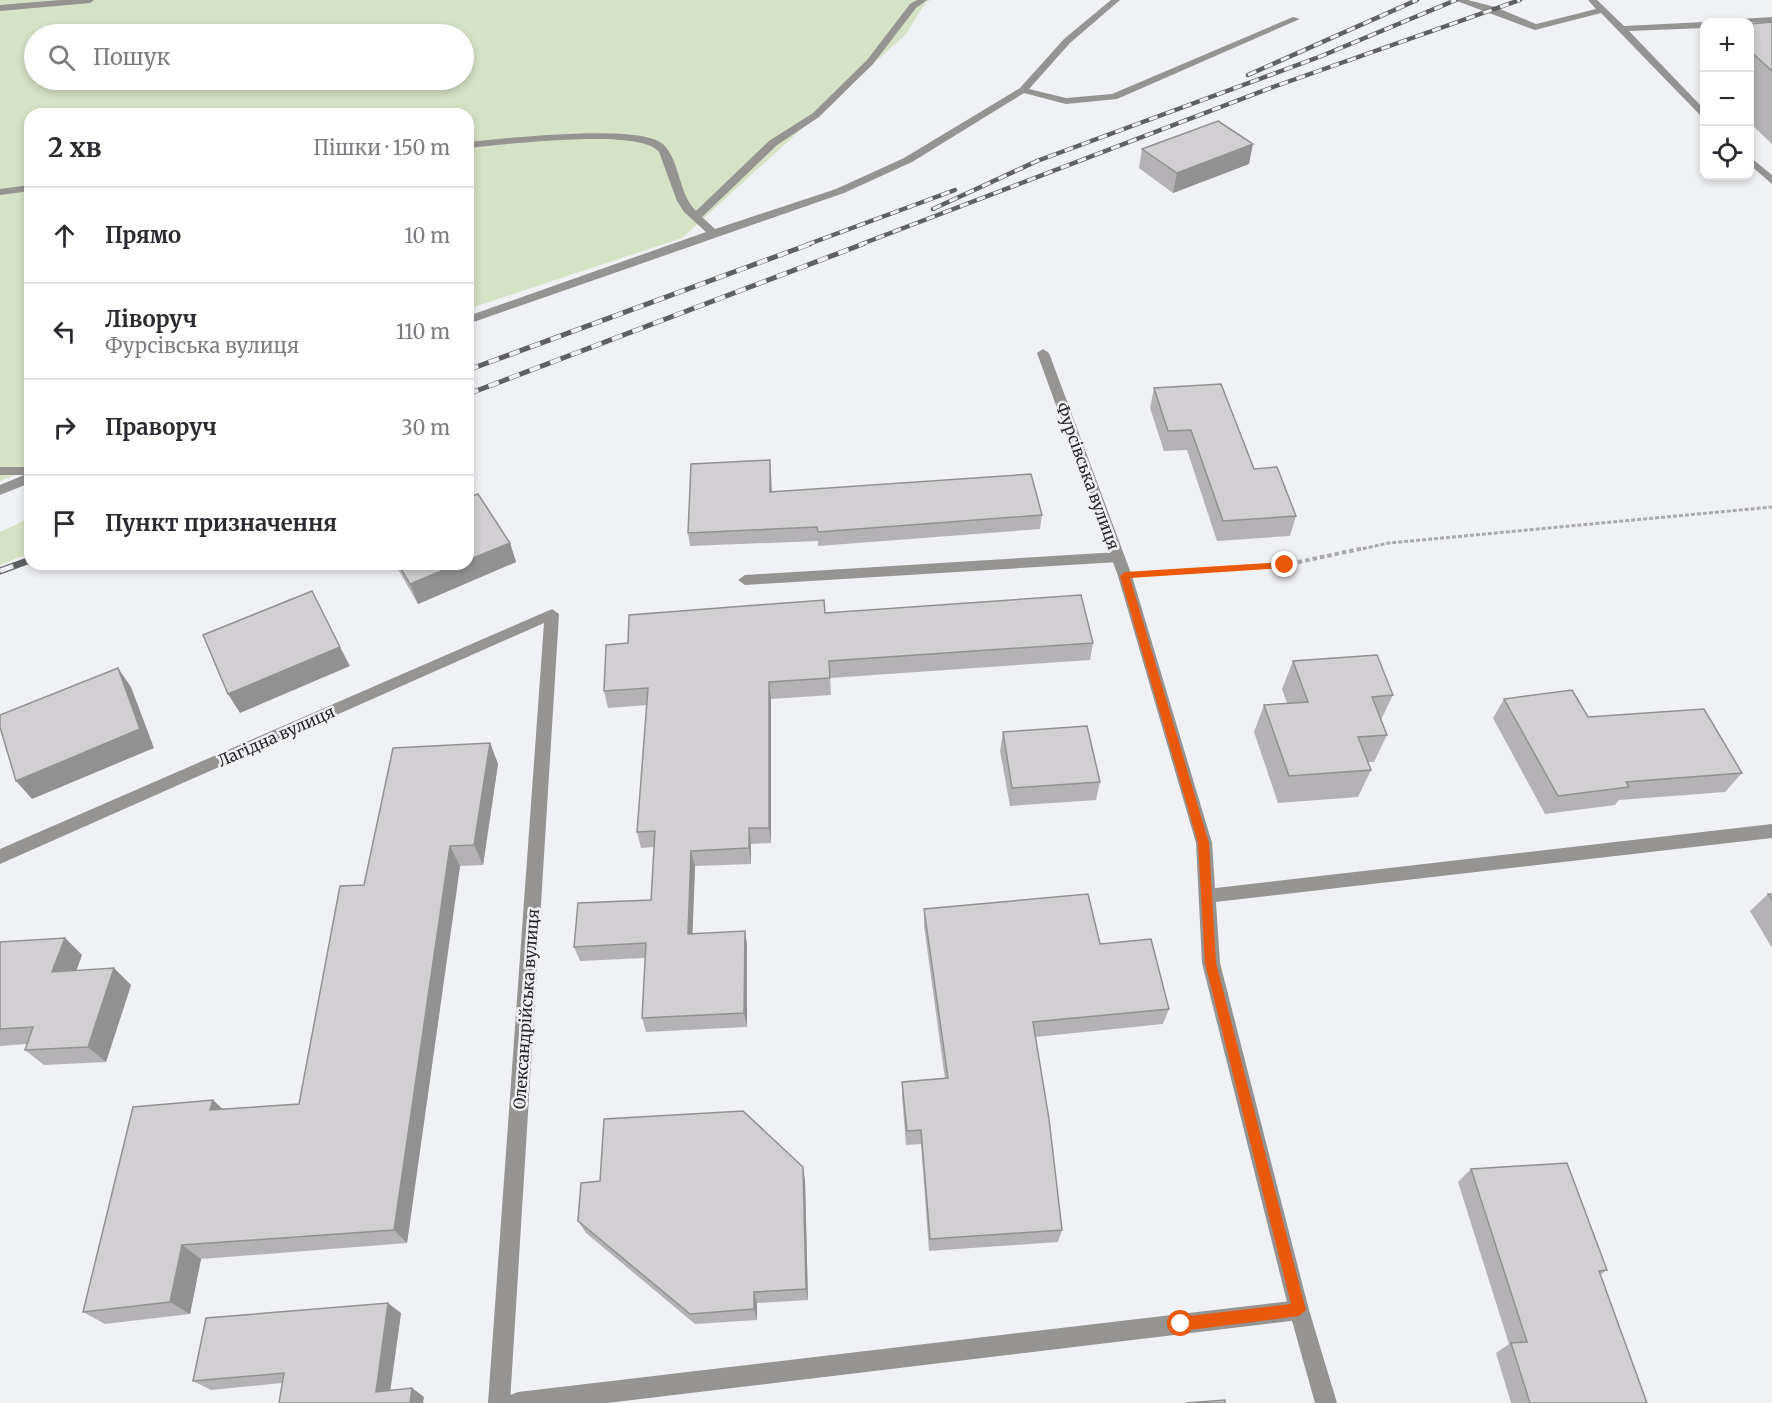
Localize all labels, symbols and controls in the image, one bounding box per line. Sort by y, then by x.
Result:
map controls [1700,18,1754,180]
button: + [1700,18,1754,72]
search box [24,24,474,90]
icon: search [45,41,78,74]
text: Пошук [93,43,170,71]
button: − [1700,72,1754,126]
button: locate [1700,126,1754,180]
text: 2 хв [48,131,102,164]
text: Пішки · 150 m [313,135,450,160]
icon: ahead [48,219,81,252]
text: Прямо [105,221,181,249]
text: 10 m [404,223,450,248]
text: Ліворуч [105,305,197,333]
icon: left [48,315,81,348]
text: 110 m [396,319,450,344]
text: Фурсівська вулиця [105,333,299,358]
street label: Фурсівська вулиця [1052,400,1124,552]
icon: right [48,411,81,444]
text: Праворуч [105,413,217,441]
text: 30 m [401,415,450,440]
icon: arrive [48,507,81,540]
text: Пункт призначення [105,509,337,537]
route end [1271,551,1297,577]
street label: Лагідна вулиця [214,701,338,771]
street label: Олександрійська вулиця [509,908,543,1110]
route start [1167,1310,1193,1336]

